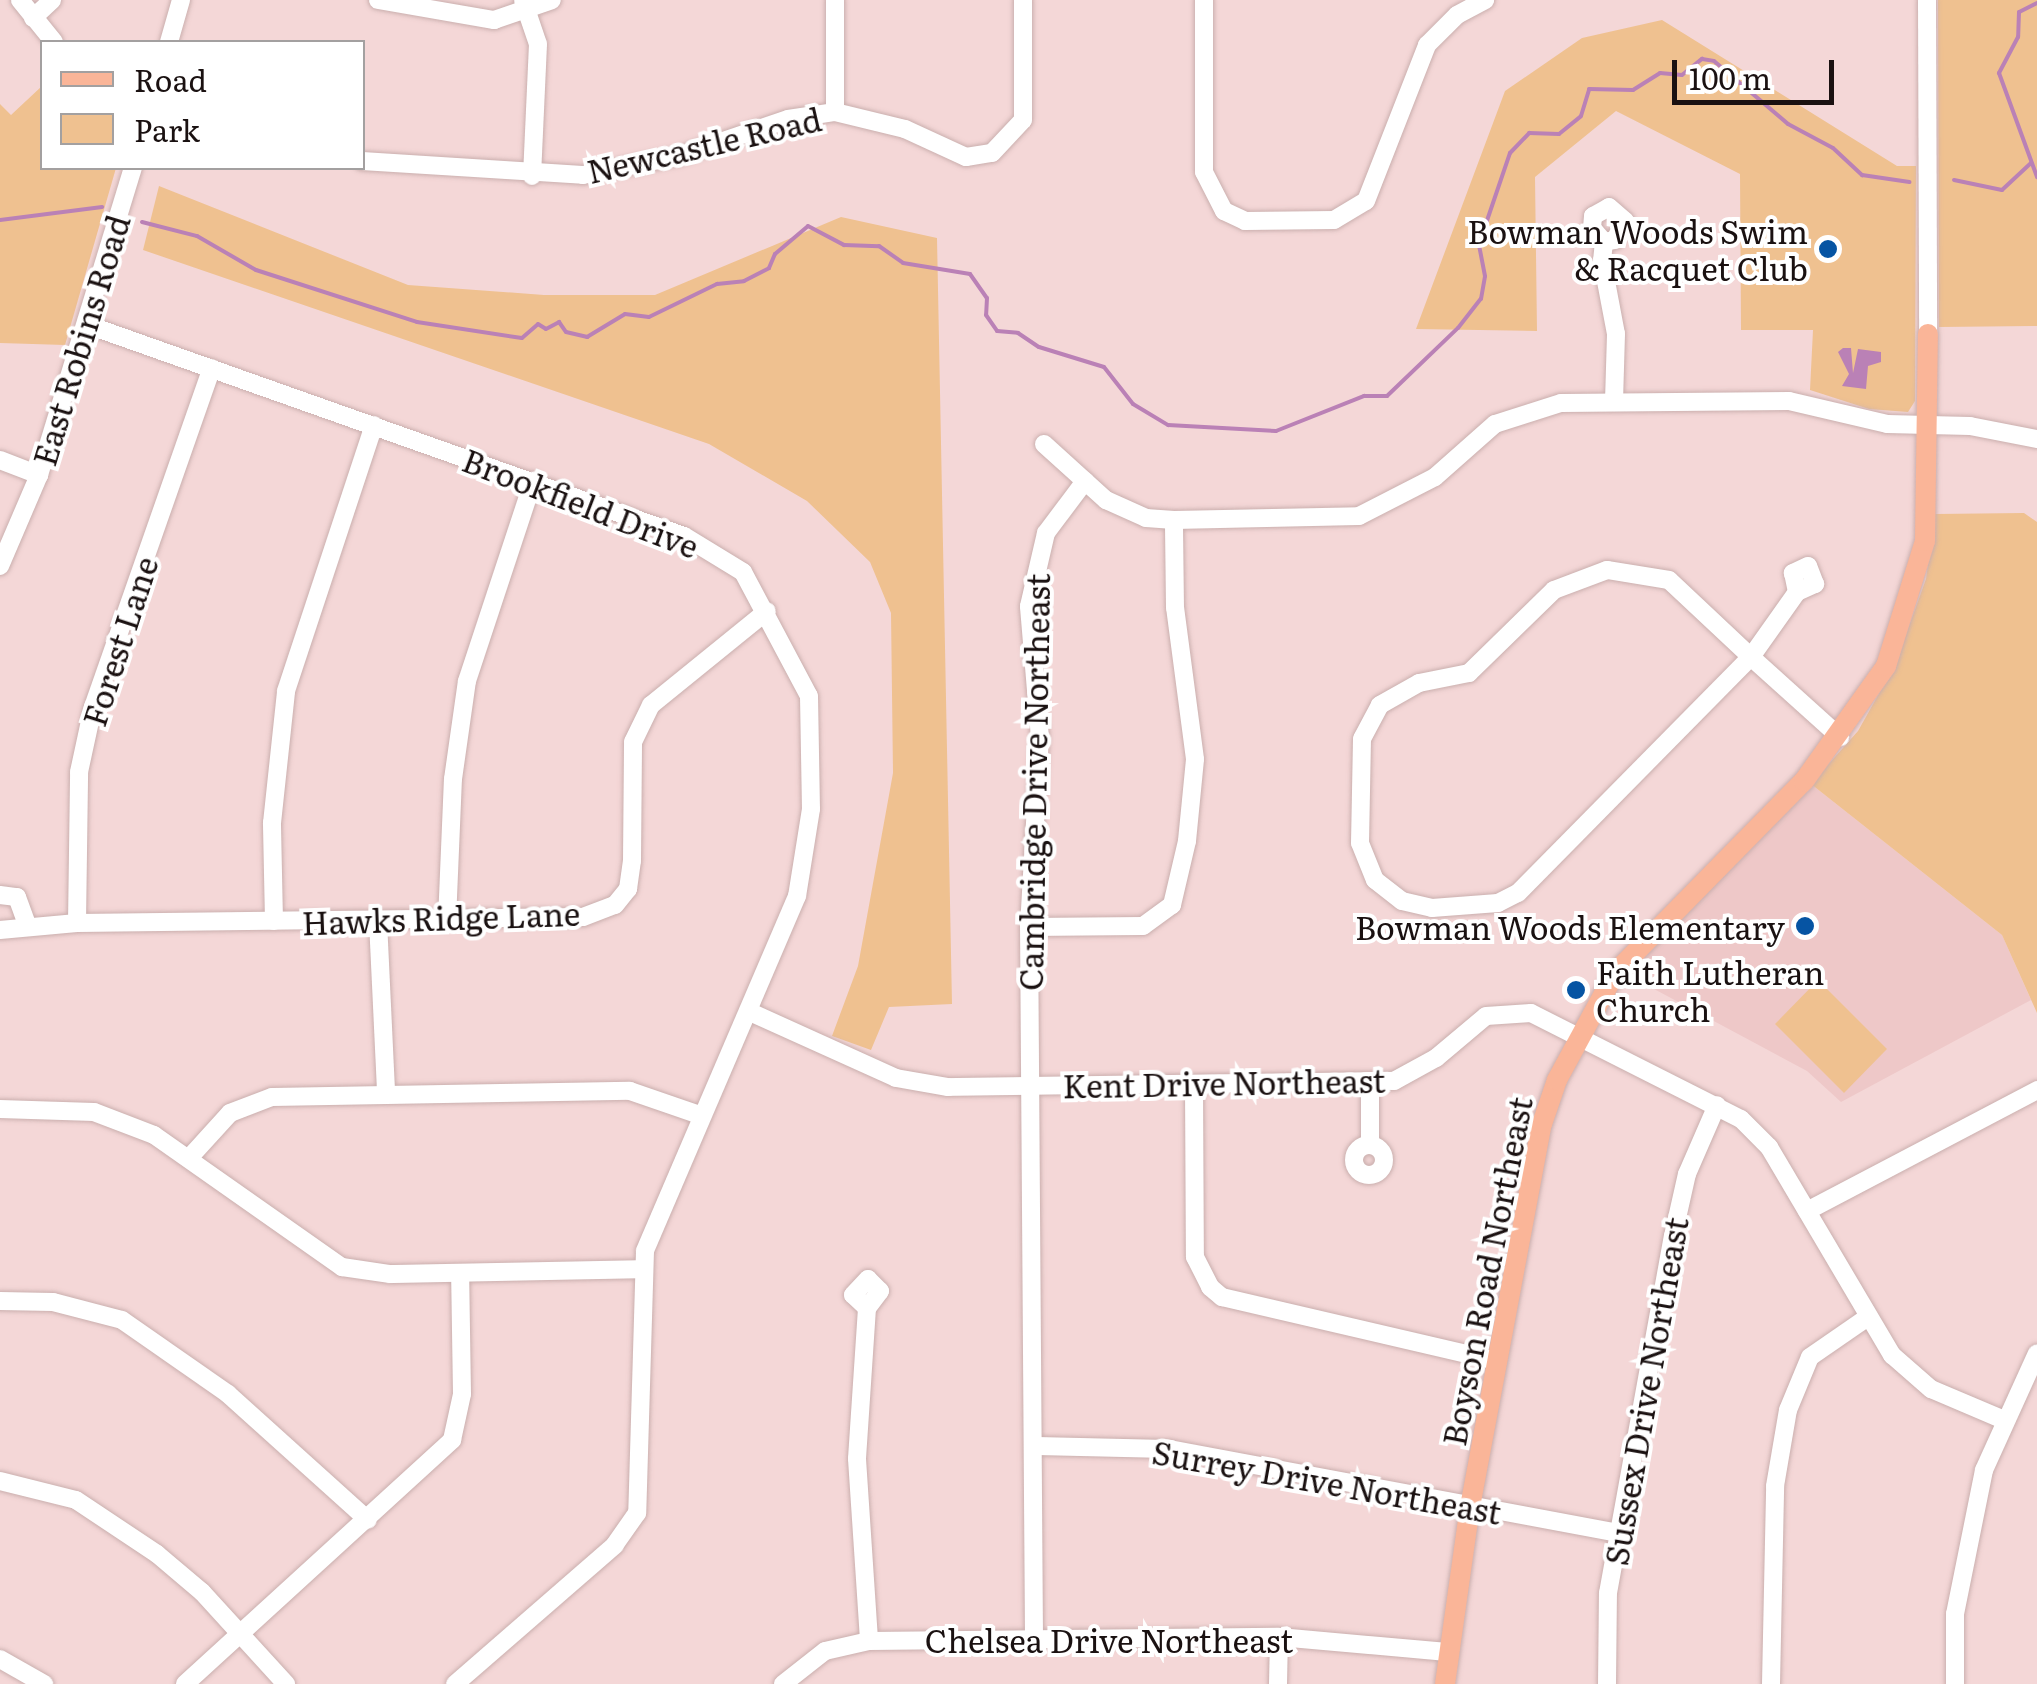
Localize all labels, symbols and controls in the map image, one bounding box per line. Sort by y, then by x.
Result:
legend [40,40,365,170]
scale bar [1677,40,1840,102]
text: 100 m [1689,55,1771,99]
text: Road [134,57,207,101]
street label: Newcastle Road [583,98,825,190]
text: Park [134,107,200,151]
street label: East Robins Road [24,210,136,470]
place label: Bowman Woods Swim & Racquet Club [1467,212,1808,287]
marker: Bowman Woods Swim & Racquet Club [1817,238,1839,260]
street label: Brookfield Drive [458,439,704,565]
street label: Forest Lane [74,551,164,731]
street label: Cambridge Drive Northeast [1010,573,1056,991]
street label: Hawks Ridge Lane [301,893,581,941]
place label: Bowman Woods Elementary [1355,907,1785,945]
marker: Bowman Woods Elementary [1794,915,1816,937]
place label: Faith Lutheran Church [1596,953,1824,1028]
marker: Faith Lutheran Church [1565,979,1587,1001]
street label: Kent Drive Northeast [1062,1060,1386,1104]
street label: Boyson Road Northeast [1433,1093,1539,1449]
street label: Sussex Drive Northeast [1595,1214,1695,1568]
street label: Surrey Drive Northeast [1150,1431,1504,1531]
street label: Chelsea Drive Northeast [925,1620,1293,1658]

